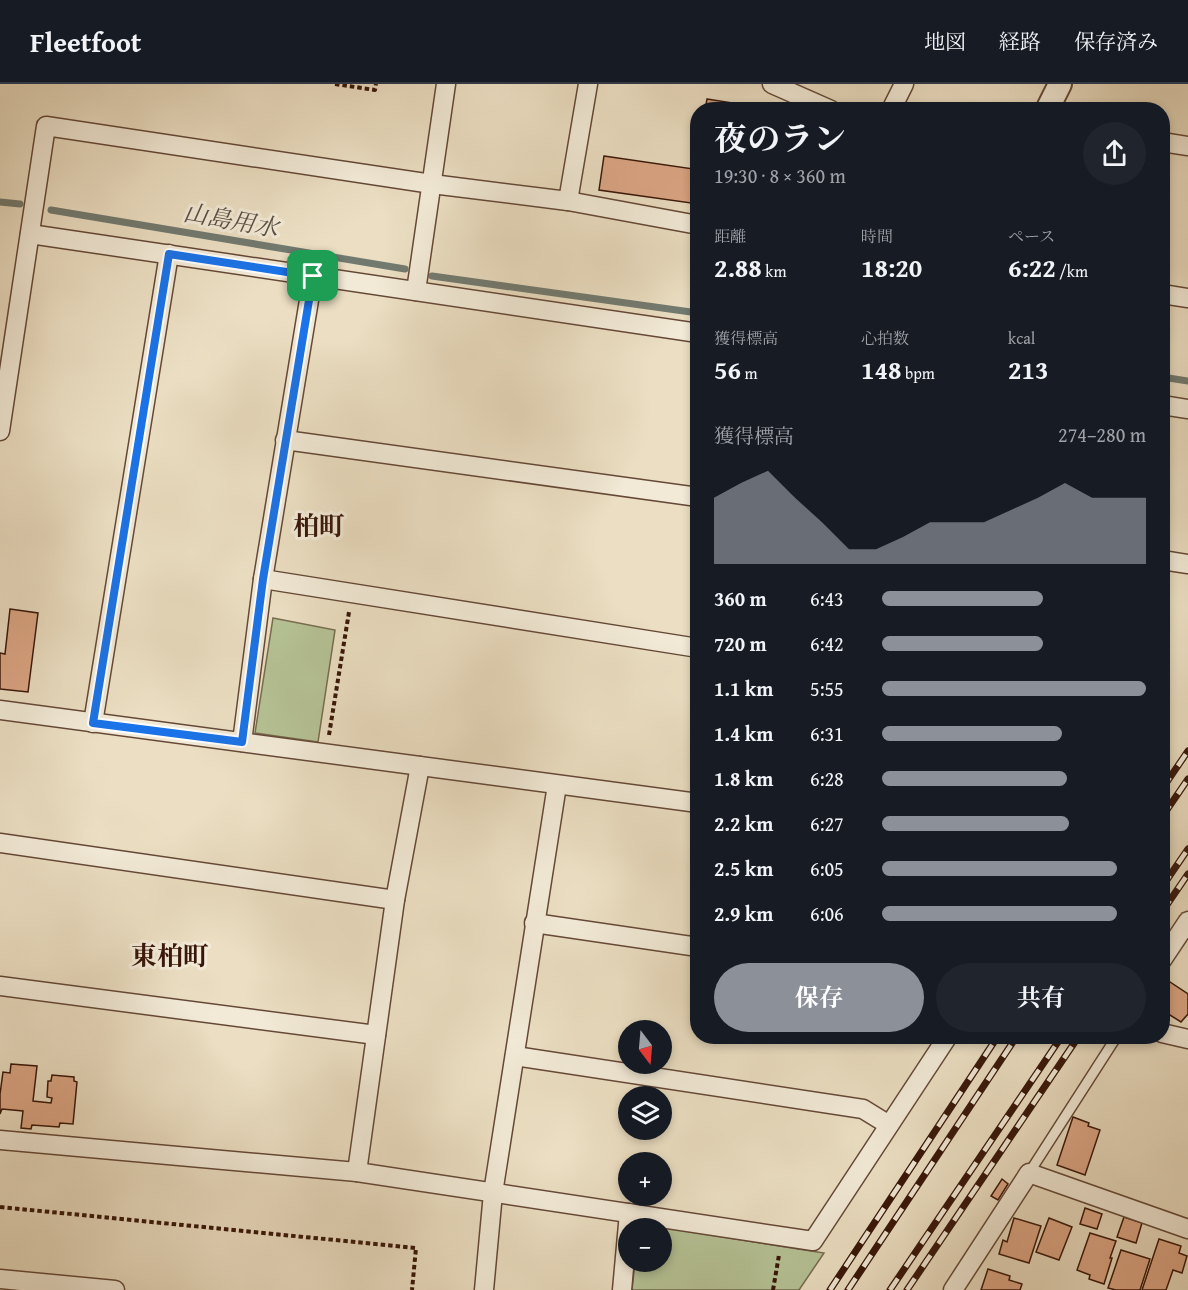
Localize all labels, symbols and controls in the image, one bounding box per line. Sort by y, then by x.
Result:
text: Fleetfoot [30,21,141,62]
text: 地図 [924,26,966,57]
text: 経路 [999,26,1041,57]
text: 保存済み [1074,26,1158,57]
text: 夜のラン [714,114,846,162]
button: share [1083,122,1146,185]
text: 19:30 · 8 × 360 m [714,161,846,190]
water label: 山島用水 [181,194,283,246]
text: 距離 [714,224,746,248]
text: 時間 [861,224,893,248]
text: ペース [1008,224,1055,248]
text: 2.88 [714,248,762,287]
text: 18:20 [861,248,922,287]
text: 6:22 [1008,248,1056,287]
pin [287,250,338,301]
icon: arrive [296,259,329,292]
text: km [762,259,786,283]
text: /km [1056,259,1088,283]
text: 獲得標高 [714,326,778,350]
text: 心拍数 [861,326,909,350]
text: kcal [1008,326,1035,350]
text: 56 [714,350,741,389]
text: 148 [861,350,901,389]
text: 213 [1008,350,1048,389]
text: m [741,361,758,385]
text: bpm [901,361,935,385]
text: 274–280 m [1058,420,1146,449]
text: 獲得標高 [714,421,794,450]
district label: 柏町 [293,506,345,545]
text: 360 m [714,584,767,613]
text: 6:43 [810,584,844,613]
text: 720 m [714,629,767,658]
text: 6:42 [810,629,844,658]
text: 1.1 km [714,674,773,703]
text: 5:55 [810,674,844,703]
text: 1.4 km [714,719,773,748]
text: 6:31 [810,719,844,748]
text: 1.8 km [714,764,773,793]
text: 6:28 [810,764,844,793]
text: 2.2 km [714,809,773,838]
text: 6:27 [810,809,844,838]
text: 2.5 km [714,854,773,883]
text: 6:05 [810,854,844,883]
text: 2.9 km [714,899,773,928]
text: 6:06 [810,899,844,928]
district label: 東柏町 [131,936,209,975]
button: 保存 [714,963,924,1032]
button: 共有 [936,963,1146,1032]
north arrow [618,1020,672,1074]
map controls [618,1020,672,1272]
button: layers [618,1086,672,1140]
button: + [618,1152,672,1206]
button: − [618,1218,672,1272]

